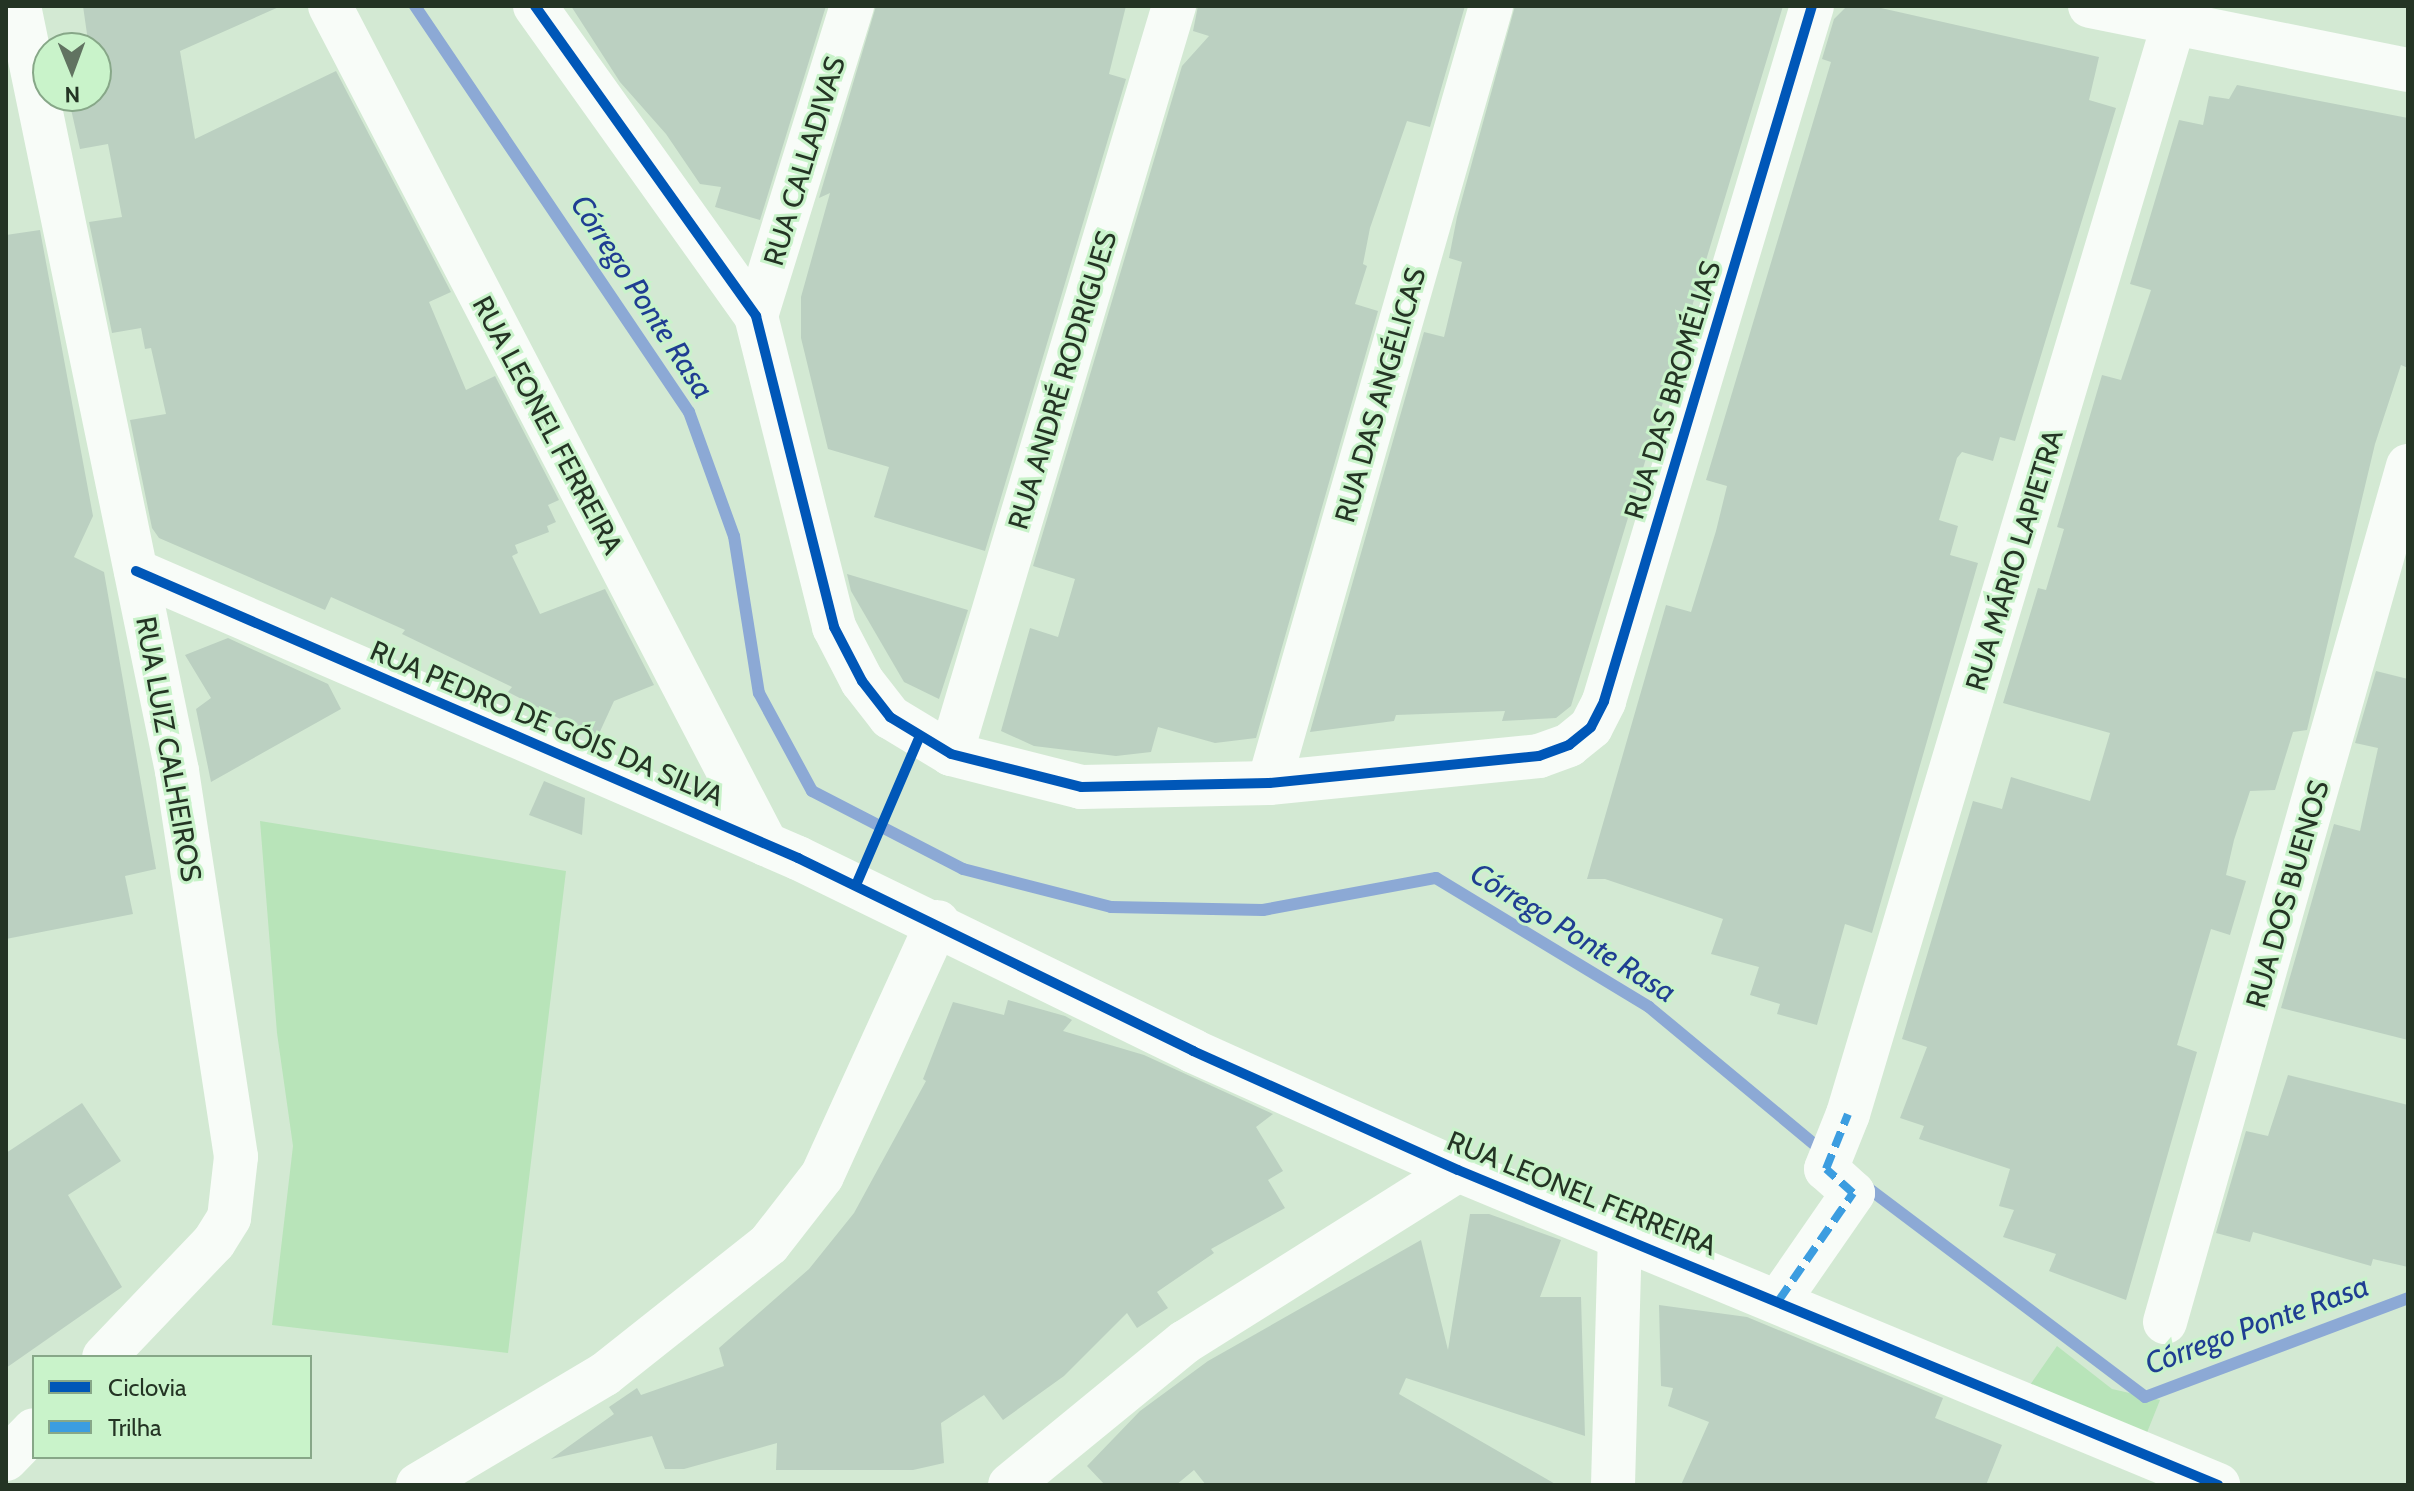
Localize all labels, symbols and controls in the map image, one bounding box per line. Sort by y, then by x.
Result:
north arrow [32,32,112,112]
street label: RUA CALLADIVAS [756,52,852,270]
text: N [64,81,80,108]
water label: Córrego Ponte Rasa [563,188,721,406]
street label: RUA ANDRÉ RODRIGUES [1001,227,1123,533]
street label: RUA DAS BROMÉLIAS [1617,257,1727,523]
street label: RUA DAS ANGÉLICAS [1328,264,1432,526]
street label: RUA LEONEL FERREIRA [466,290,630,560]
street label: RUA MÁRIO LAPIETRA [1958,425,2070,695]
street label: RUA LUIZ CALHEIROS [129,614,209,884]
street label: RUA PEDRO DE GÓIS DA SILVA [365,633,729,813]
street label: RUA DOS BUENOS [2238,776,2336,1012]
water label: Córrego Ponte Rasa [1464,855,1682,1011]
street label: RUA LEONEL FERREIRA [1443,1124,1721,1262]
water label: Córrego Ponte Rasa [2140,1268,2374,1382]
legend [32,1355,312,1459]
text: Ciclovia [108,1373,186,1402]
text: Trilha [108,1413,162,1442]

